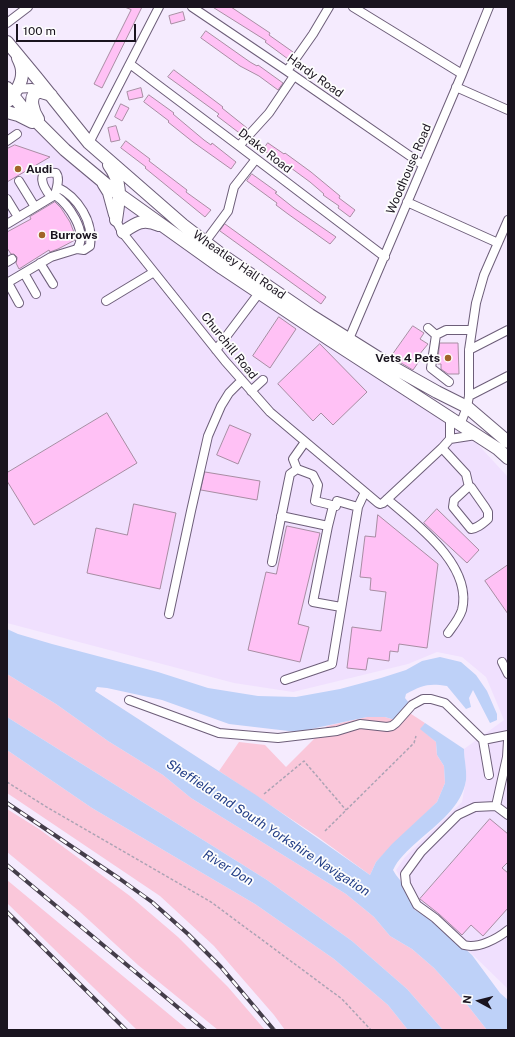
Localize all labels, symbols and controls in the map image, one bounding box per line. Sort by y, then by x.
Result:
scale bar [18,16,138,42]
text: 100 m [23,24,56,38]
street label: Hardy Road [284,51,346,101]
street label: Woodhouse Road [384,122,434,216]
street label: Drake Road [235,126,295,176]
place label: Audi [26,162,52,176]
marker: Audi [13,164,23,174]
place label: Burrows [50,228,98,242]
street label: Wheatley Hall Road [190,228,288,302]
marker: Burrows [37,230,47,240]
street label: Churchill Road [198,310,260,382]
place label: Vets 4 Pets [375,351,440,365]
marker: Vets 4 Pets [443,353,453,363]
water label: Sheffield and South Yorkshire Navigation [163,756,373,900]
water label: River Don [200,847,256,889]
north arrow [459,981,499,1021]
text: N [461,995,474,1005]

